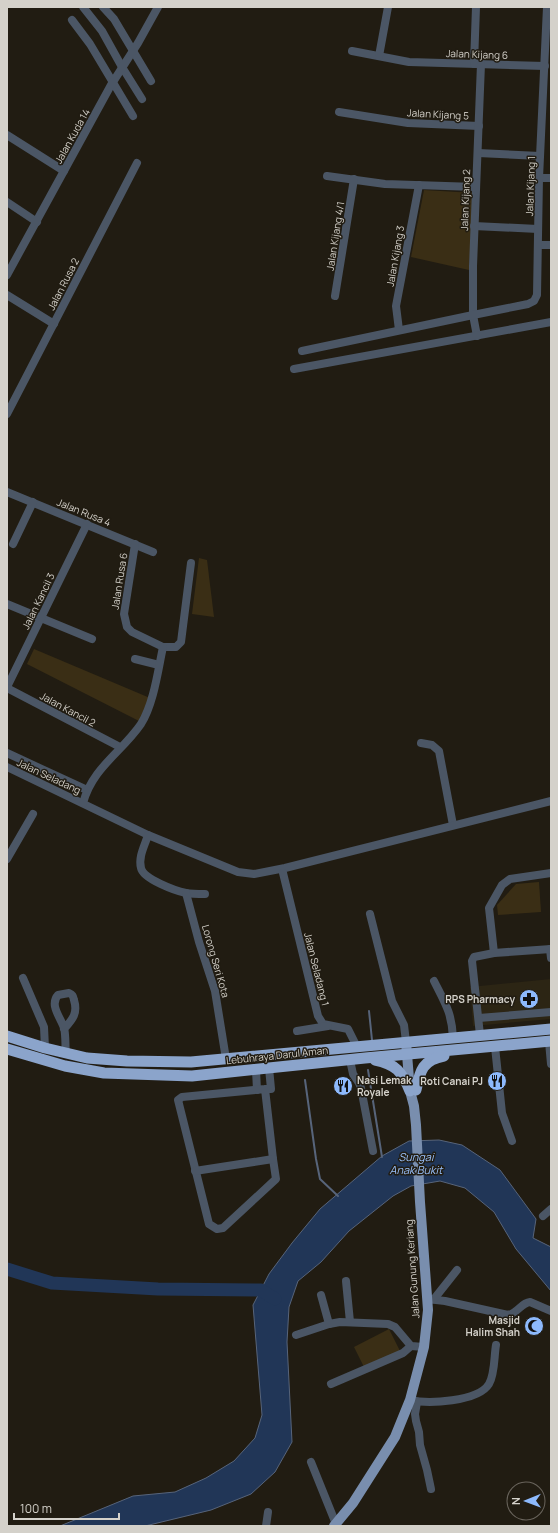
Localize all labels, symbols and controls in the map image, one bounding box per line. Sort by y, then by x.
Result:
street label: Jalan Kijang 6 [446,46,508,62]
street label: Jalan Kijang 5 [407,105,470,123]
street label: Jalan Kuda 14 [51,106,93,166]
street label: Jalan Kijang 1 [522,156,538,216]
street label: Jalan Kijang 2 [457,169,473,231]
street label: Jalan Kijang 4/1 [323,200,347,272]
street label: Jalan Kijang 3 [383,224,407,288]
street label: Jalan Rusa 2 [44,255,82,312]
street label: Jalan Rusa 4 [55,495,113,529]
street label: Jalan Rusa 6 [108,552,130,610]
street label: Jalan Kancil 3 [18,571,58,631]
street label: Jalan Kancil 2 [38,688,99,730]
street label: Jalan Seladang [15,755,83,797]
street label: Lorong Seri Kota [199,923,233,999]
street label: Jalan Seladang 1 [301,931,333,1007]
pharmacy icon: RPS Pharmacy [518,988,540,1010]
place label: RPS Pharmacy [445,992,515,1006]
street label: Lebuhraya Darul Aman [225,1043,329,1067]
restaurant icon: Roti Canai PJ [486,1070,508,1092]
place label: Nasi Lemak Royale [357,1073,412,1099]
place label: Roti Canai PJ [420,1074,483,1088]
restaurant icon: Nasi Lemak Royale [332,1075,354,1097]
water label: Sungai Anak Bukit [390,1149,444,1177]
street label: Jalan Gunung Keriang [402,1219,422,1319]
place label: Masjid Halim Shah [466,1313,520,1339]
mosque icon: Masjid Halim Shah [523,1315,545,1337]
north arrow [506,1481,546,1521]
scale bar [14,1495,119,1521]
text: N [508,1497,523,1505]
text: 100 m [20,1500,52,1517]

